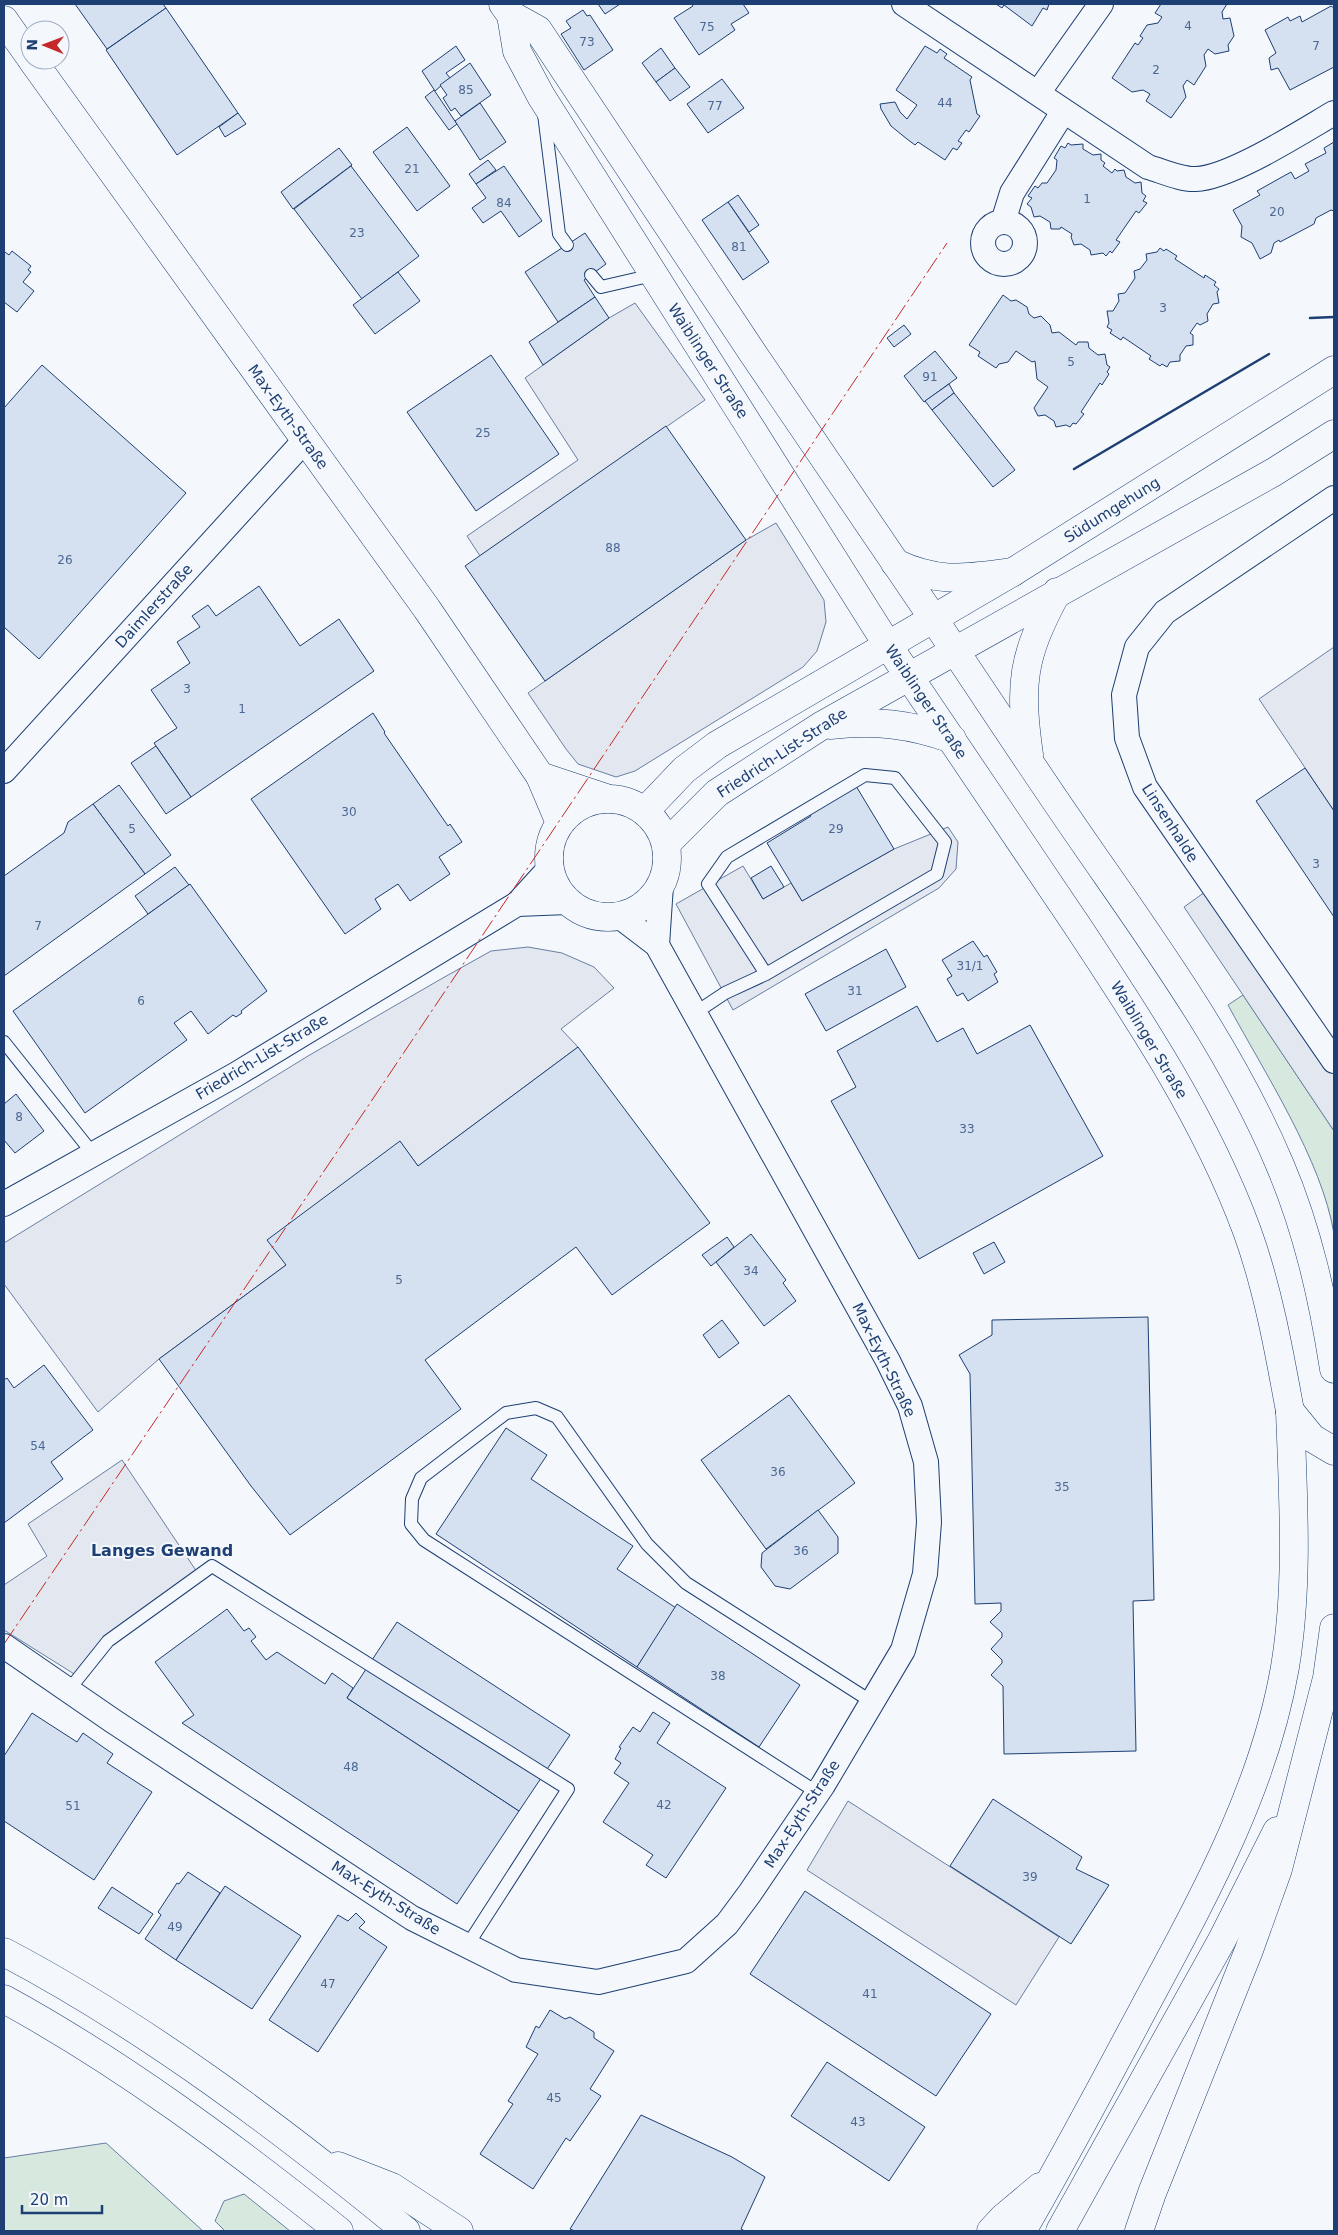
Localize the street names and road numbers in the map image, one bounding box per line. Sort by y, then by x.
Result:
street label: Waiblinger Straße [664,300,752,422]
street label: Max-Eyth-Straße [244,361,332,473]
street label: Südumgehung [1061,473,1163,547]
street label: Daimlerstraße [112,560,196,652]
street label: Waiblinger Straße [881,642,971,762]
street label: Friedrich-List-Straße [714,704,850,802]
street label: Linsenhalde [1138,780,1202,866]
street label: Waiblinger Straße [1107,978,1191,1102]
street label: Friedrich-List-Straße [193,1010,331,1104]
street label: Max-Eyth-Straße [849,1300,919,1420]
street label: Max-Eyth-Straße [760,1757,844,1871]
street label: Max-Eyth-Straße [328,1857,444,1939]

